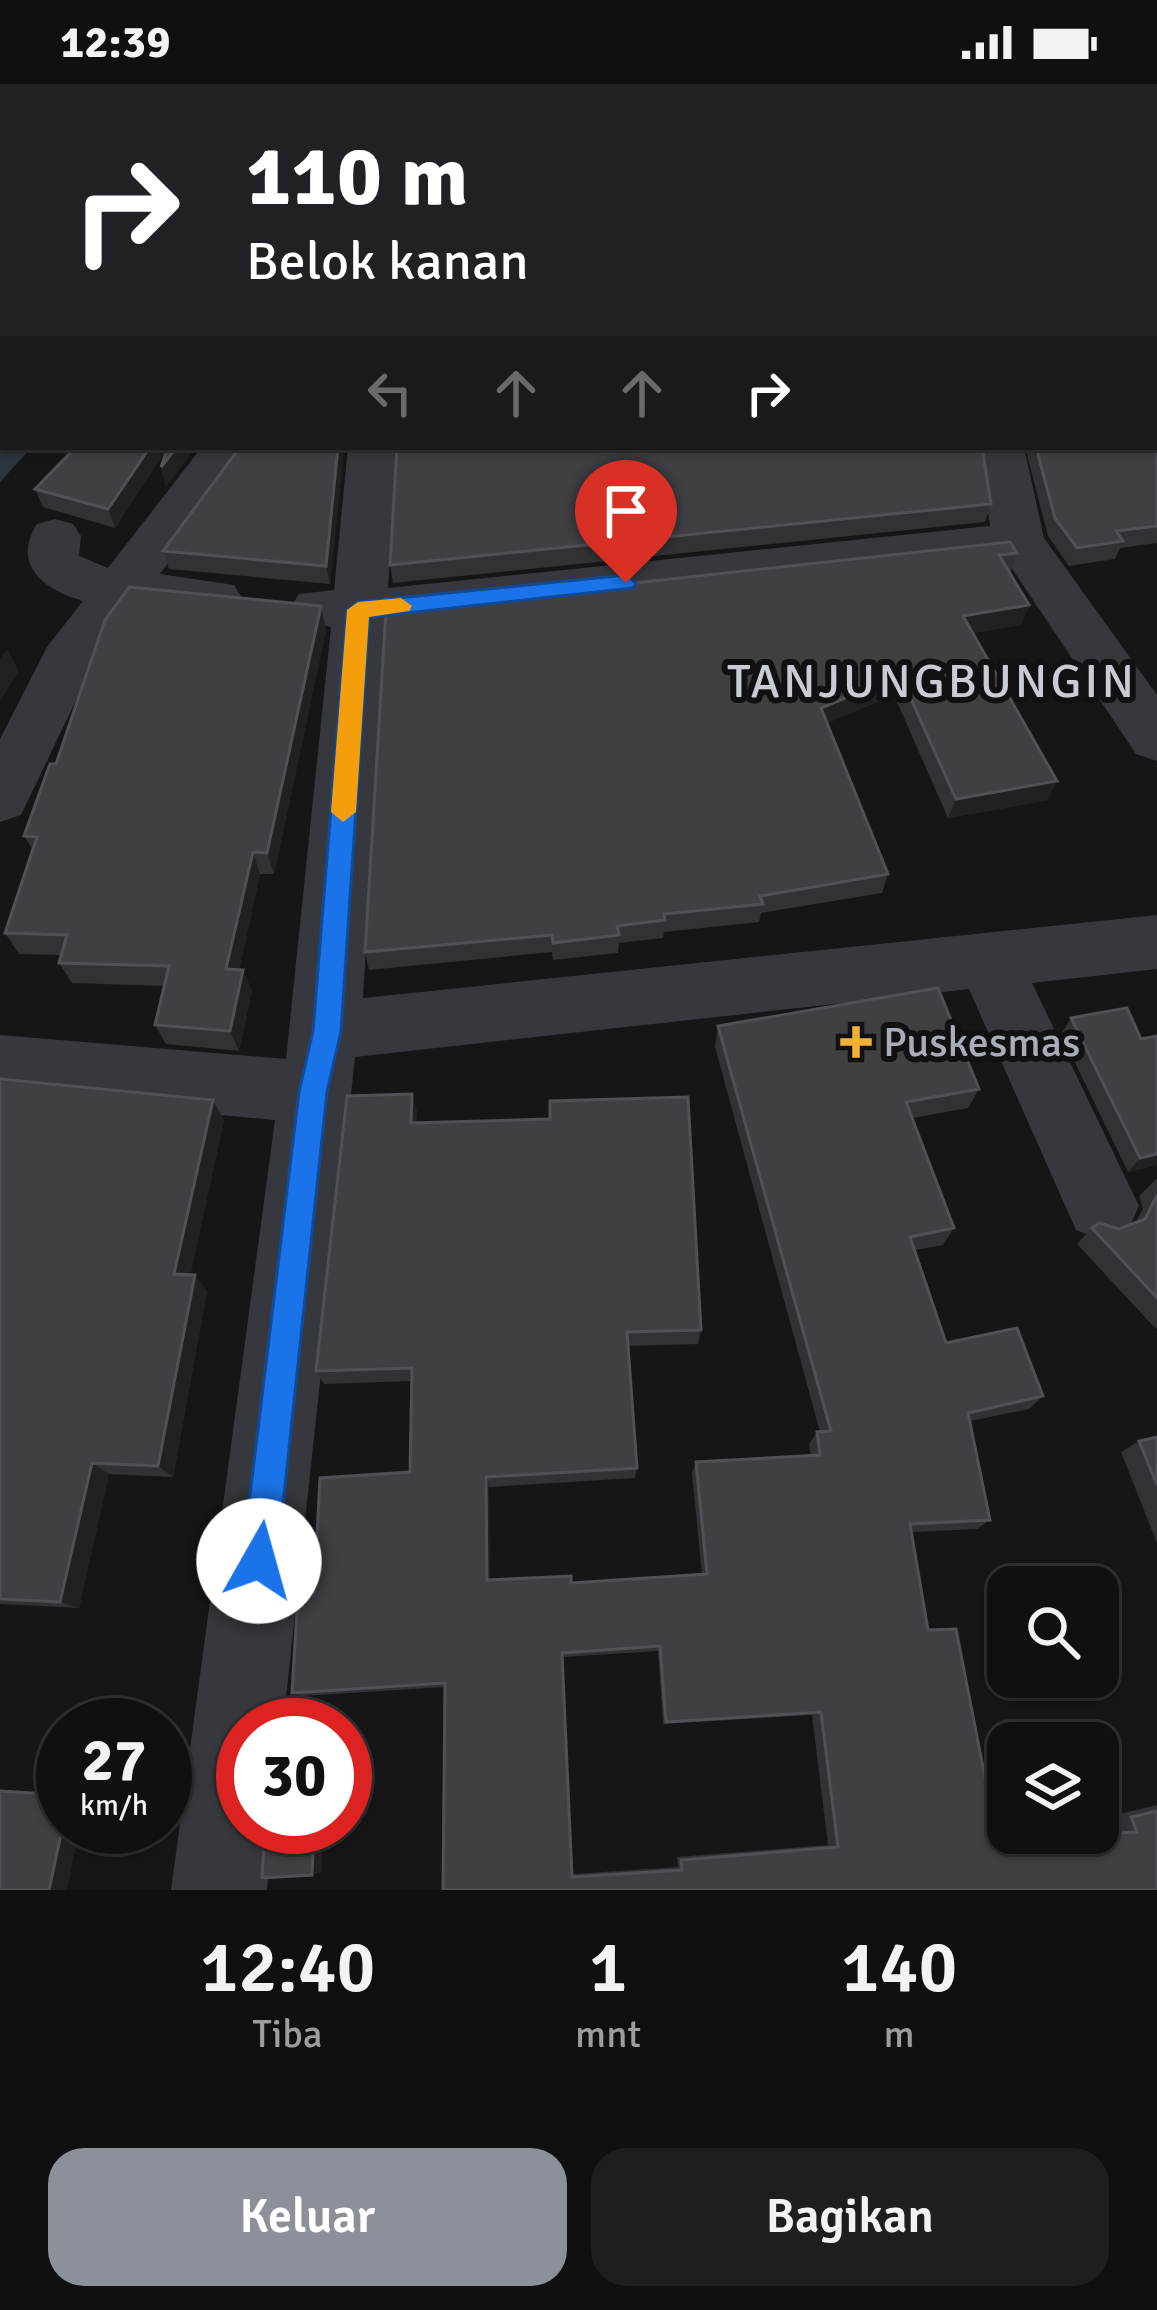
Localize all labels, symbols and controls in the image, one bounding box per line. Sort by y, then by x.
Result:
text: 12:39 [60,15,170,70]
text: 110 m [246,125,468,229]
icon: right [48,132,204,288]
text: Belok kanan [246,228,529,295]
icon: left [357,360,423,426]
icon: ahead [483,360,549,426]
icon: ahead [609,360,675,426]
icon: right [735,360,801,426]
pin [575,460,677,583]
icon: arrive [593,478,659,544]
district label: TANJUNGBUNGIN [727,652,1137,711]
place label: Puskesmas [883,1017,1080,1068]
marker: Puskesmas [840,1026,872,1058]
position arrow [196,1498,322,1624]
map controls [987,1566,1119,1854]
button: search [987,1566,1119,1698]
speed limit sign: 30 [216,1698,372,1854]
button: layers [987,1722,1119,1854]
text: 27 [82,1724,146,1798]
text: km/h [80,1787,148,1824]
text: 12:40 [200,1923,375,2012]
text: 1 [589,1923,628,2012]
text: 140 [841,1923,957,2012]
text: Tiba [252,2010,323,2058]
text: mnt [575,2010,641,2058]
text: m [883,2010,915,2058]
button: Keluar [48,2148,567,2286]
button: Bagikan [591,2148,1109,2286]

